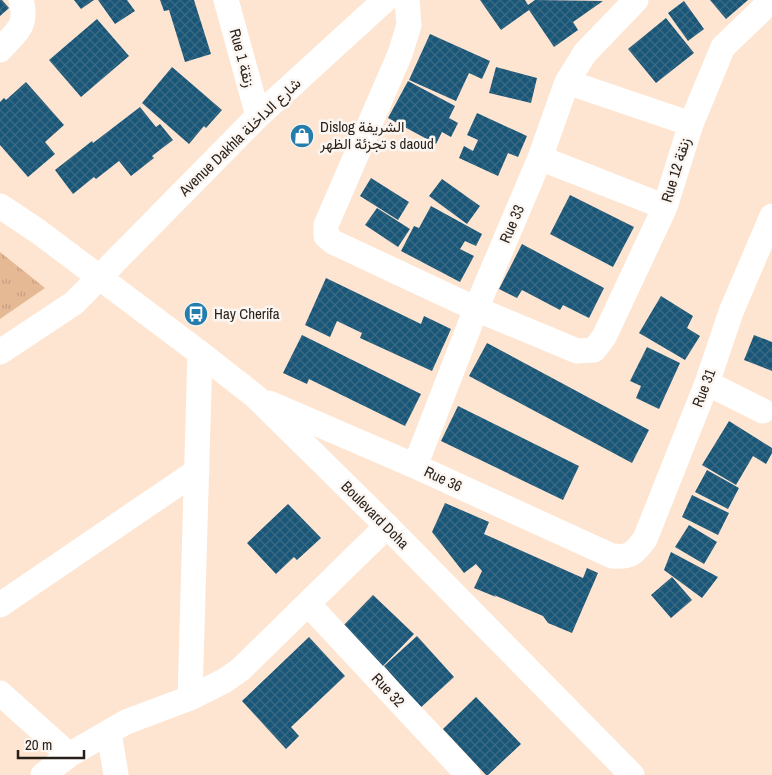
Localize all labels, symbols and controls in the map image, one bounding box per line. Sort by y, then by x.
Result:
street label: Rue 1 زنقة [225,26,260,90]
street label: Avenue Dakhla شارع الداخلة [173,73,306,202]
place label: Dislog الشريفة تجزئة الظهر s daoud [319,116,434,154]
shop icon: Dislog الشريفة تجزئة الظهر s daoud [289,123,315,149]
street label: Rue 12 زنقة [656,135,695,205]
street label: Rue 33 [494,201,529,246]
bus stop icon: Hay Cherifa [183,301,209,327]
place label: Hay Cherifa [214,303,280,324]
street label: Rue 31 [687,365,720,410]
street label: Rue 36 [421,461,466,497]
street label: Boulevard Doha [337,476,414,553]
street label: Rue 32 [367,668,410,711]
scale bar [18,728,84,760]
text: 20 m [25,734,52,755]

